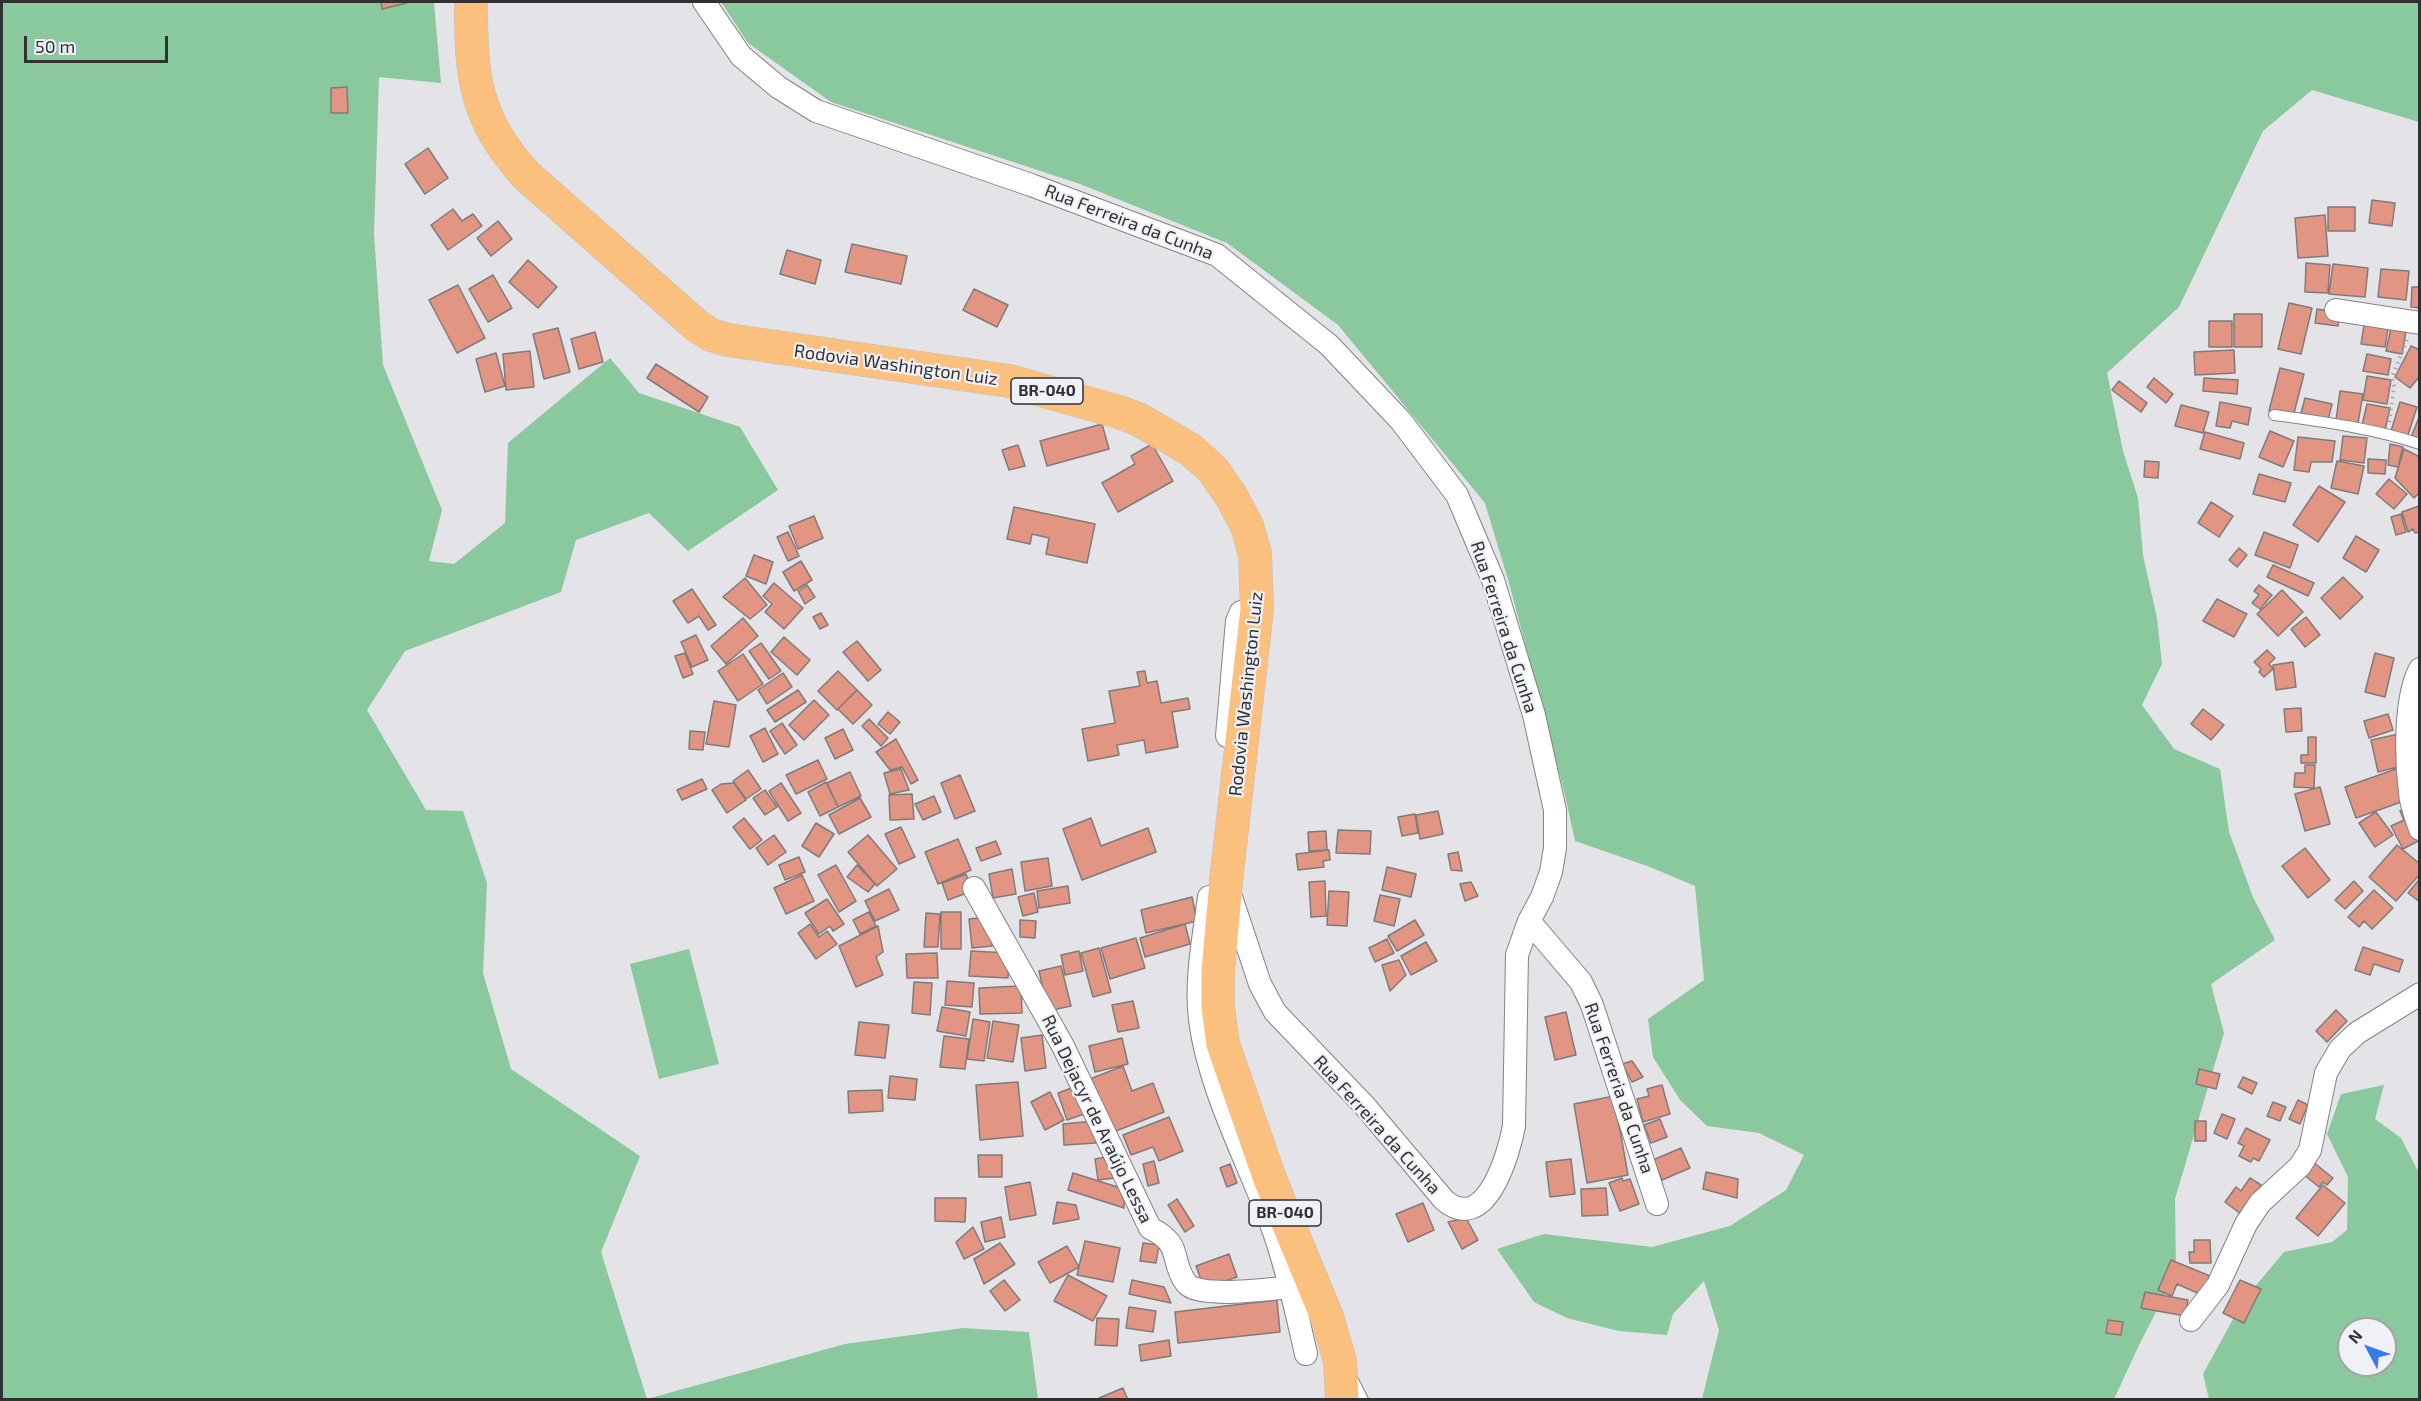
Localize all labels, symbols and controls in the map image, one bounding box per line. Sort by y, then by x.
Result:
scale bar [27,24,171,62]
text: 50 m [35,35,75,57]
street label: Rua Ferreira da Cunha [1041,180,1217,264]
street label: Rodovia Washington Luiz [793,340,999,390]
road number: BR-040 [1011,378,1083,404]
street label: Rua Ferreira da Cunha [1466,538,1542,716]
street label: Rodovia Washington Luiz [1225,591,1267,797]
street label: Rua Ferreria da Cunha [1580,1000,1658,1176]
street label: Rua Dejacyr de Araújo Lessa [1037,1011,1157,1227]
street label: Rua Ferreira da Cunha [1309,1051,1445,1199]
road number: BR-040 [1249,1200,1321,1226]
north arrow [2337,1317,2397,1377]
text: N [2344,1326,2366,1347]

